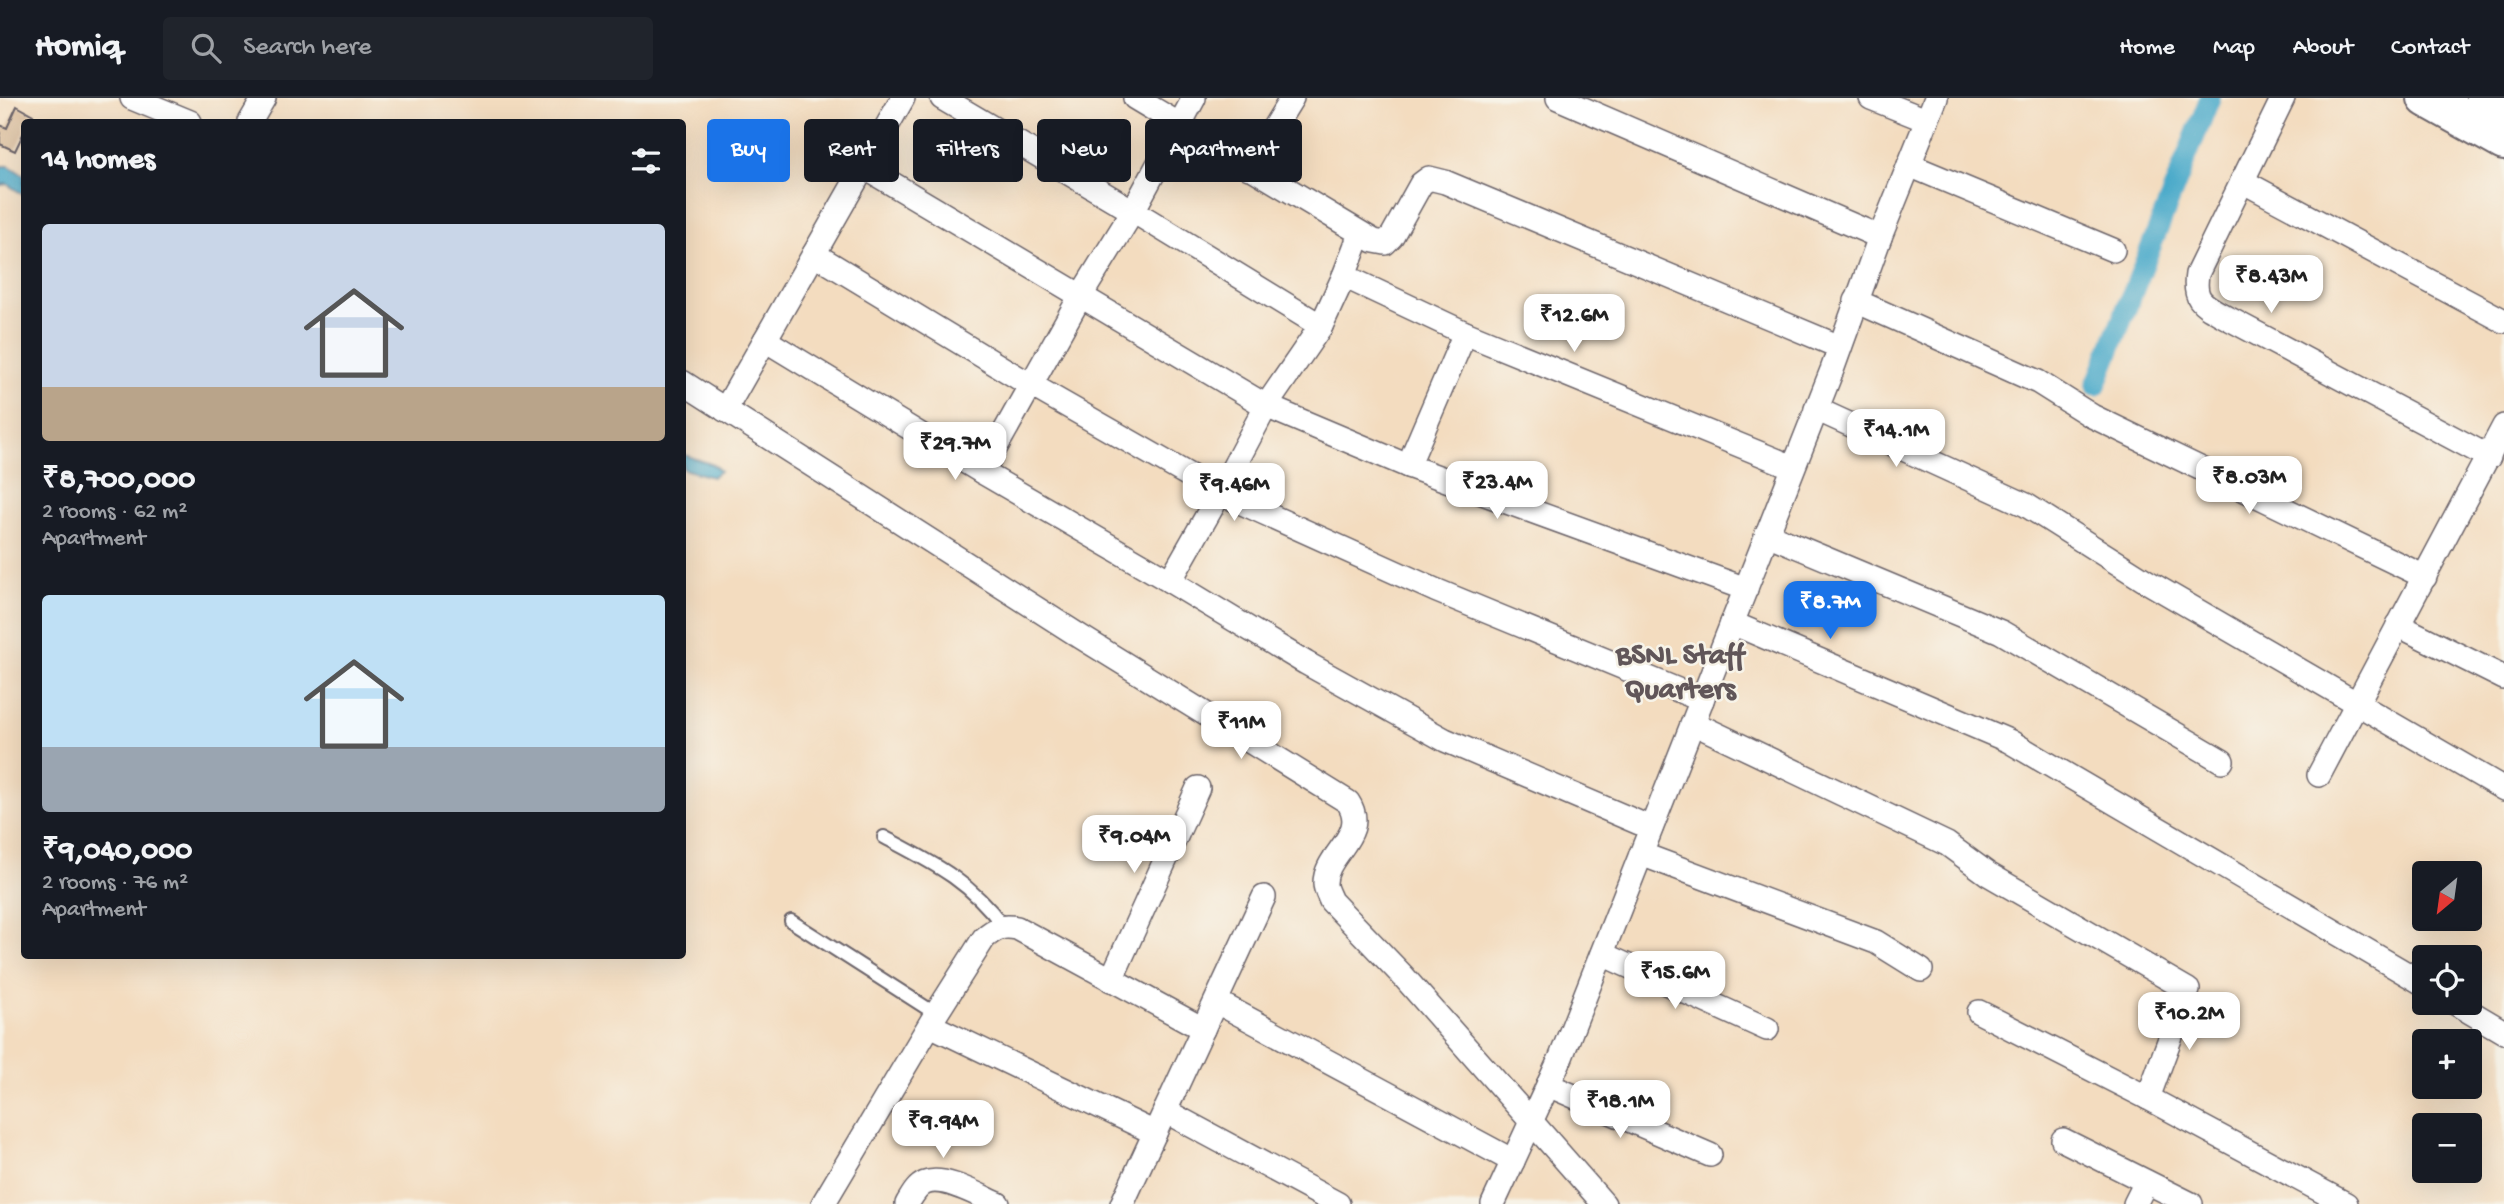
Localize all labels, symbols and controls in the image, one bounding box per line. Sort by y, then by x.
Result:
search box [163,17,653,80]
text: Homiq [35,29,121,67]
icon: search [187,29,225,67]
text: Search here [243,33,371,64]
text: Home [2119,34,2175,63]
text: Map [2213,34,2255,63]
text: About [2293,34,2353,63]
text: Contact [2391,34,2469,63]
chip: Buy [707,119,790,182]
chip: Rent [804,119,899,182]
chip: Filters [913,119,1023,182]
chip: New [1037,119,1131,182]
chip: Apartment [1145,119,1302,182]
icon: filters [627,142,665,180]
text: 14 homes [42,144,155,179]
pin: ₹8.43M [2214,256,2328,315]
text: ₹8.43M [2235,264,2307,291]
icon: home [291,270,417,396]
pin: ₹12.6M [1517,294,1631,354]
text: ₹12.6M [1540,303,1608,330]
pin: ₹14.1M [1839,410,1953,469]
text: ₹14.1M [1863,418,1929,445]
pin: ₹29.7M [898,422,1012,482]
text: ₹29.7M [919,431,991,458]
pin: ₹8.03M [2192,456,2306,516]
pin: ₹23.4M [1440,462,1554,521]
text: ₹8,700,000 [42,464,195,499]
pin: ₹9.46M [1177,464,1291,523]
text: ₹8.03M [2212,465,2286,492]
text: ₹23.4M [1462,470,1532,497]
text: ₹9.46M [1199,472,1269,499]
text: 2 rooms · 62 m² [42,499,187,526]
text: Apartment [42,526,146,553]
pin: ₹8.7M [1781,582,1879,641]
text: ₹8.7M [1800,590,1860,617]
district label: BSNL Staff Quarters [1615,640,1747,709]
icon: home [291,641,417,767]
pin: ₹11M [1200,702,1282,761]
text: ₹11M [1217,710,1265,737]
pin: ₹9.04M [1077,816,1191,875]
text: ₹9.04M [1098,824,1170,851]
text: ₹9,040,000 [42,835,192,870]
north arrow [2412,861,2482,931]
map controls [2412,861,2482,1183]
text: 2 rooms · 76 m² [42,870,188,897]
text: Apartment [42,897,146,924]
button: locate [2412,945,2482,1015]
pin: ₹15.6M [1618,951,1732,1011]
text: ₹15.6M [1640,960,1710,987]
pin: ₹10.2M [2132,992,2246,1052]
text: ₹10.2M [2154,1001,2224,1028]
button: + [2412,1029,2482,1099]
pin: ₹18.1M [1563,1080,1677,1140]
text: ₹18.1M [1586,1089,1654,1116]
pin: ₹9.94M [886,1100,1000,1160]
text: ₹9.94M [908,1109,978,1136]
button: − [2412,1113,2482,1183]

